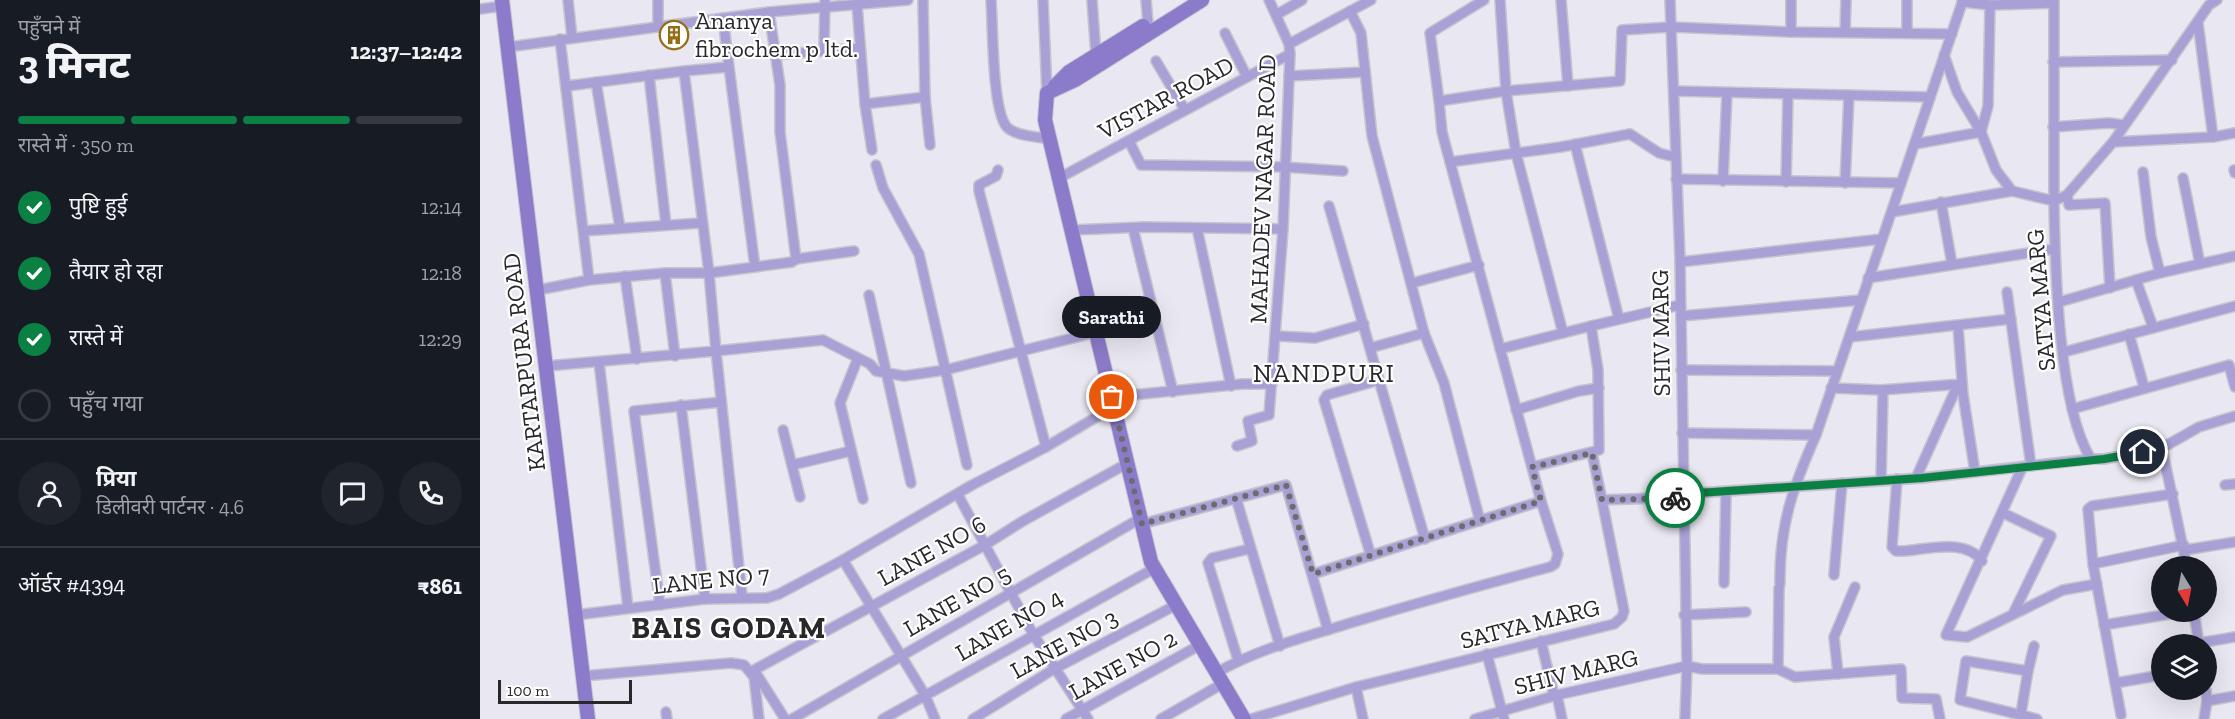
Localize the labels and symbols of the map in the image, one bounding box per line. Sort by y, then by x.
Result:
place label: Ananya fibrochem p ltd. [695,6,858,63]
building icon: Ananya fibrochem p ltd. [658,19,690,51]
street label: VISTAR ROAD [1092,50,1238,146]
street label: MAHADEV NAGAR ROAD [1243,54,1282,324]
street label: SATYA MARG [2020,228,2061,372]
street label: KARTARPURA ROAD [496,251,551,473]
street label: SHIV MARG [1645,269,1676,397]
callout: Sarathi [1062,295,1162,337]
district label: NANDPURI [1253,357,1395,389]
pin [1086,371,1137,422]
pin [2117,426,2168,477]
courier [1645,468,1705,528]
street label: LANE NO 6 [873,509,991,592]
north arrow [2151,556,2217,622]
street label: LANE NO 5 [898,558,1015,643]
street label: LANE NO 7 [651,559,771,600]
street label: LANE NO 4 [950,582,1068,667]
street label: SATYA MARG [1457,592,1602,655]
street label: LANE NO 3 [1005,602,1122,685]
district label: BAIS GODAM [631,610,827,646]
street label: LANE NO 2 [1064,623,1182,706]
street label: SHIV MARG [1511,642,1641,701]
scale bar [498,677,632,704]

